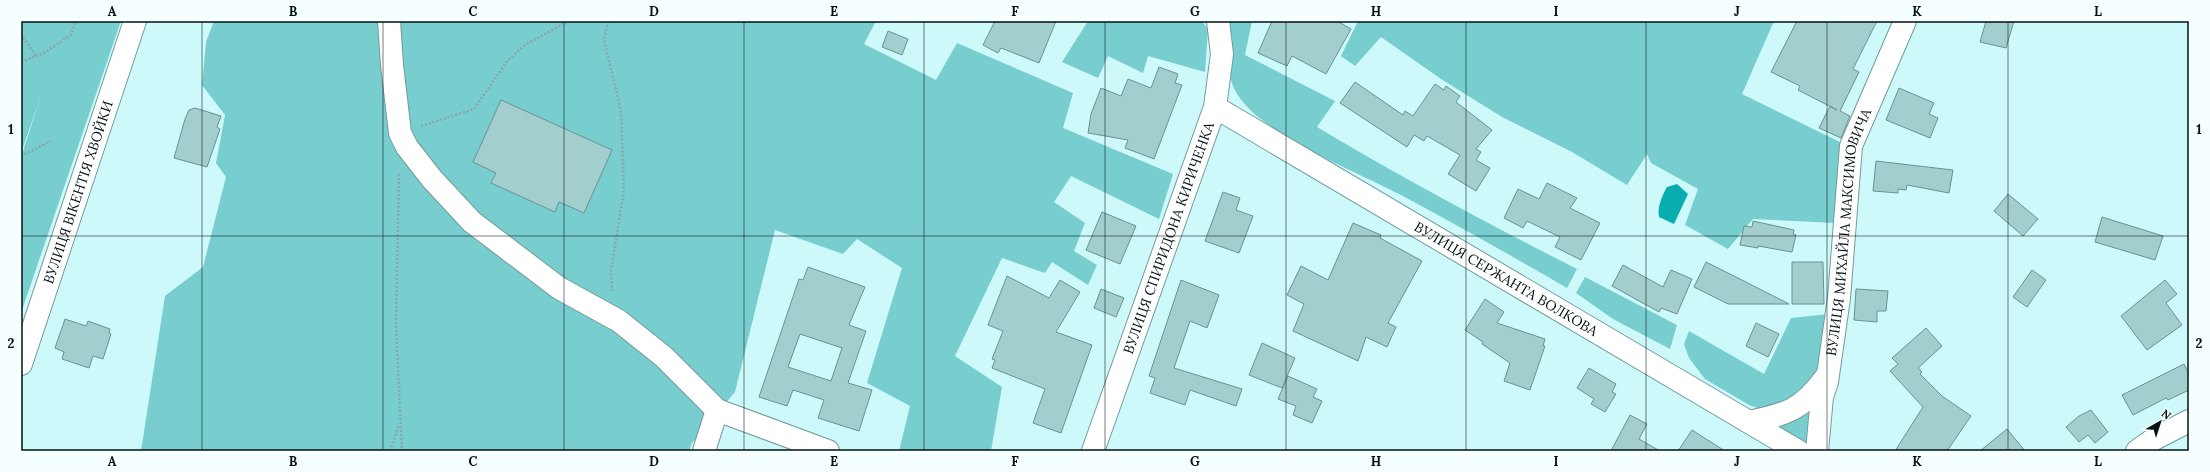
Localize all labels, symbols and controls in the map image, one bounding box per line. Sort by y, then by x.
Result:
text: A [108,3,117,20]
text: B [289,3,298,20]
text: C [469,3,478,20]
text: D [649,3,659,20]
text: E [830,3,838,20]
text: F [1011,3,1019,20]
text: G [1190,3,1200,20]
text: H [1371,3,1381,20]
text: I [1553,3,1559,20]
text: J [1734,3,1740,20]
text: K [1912,3,1922,20]
text: L [2094,3,2102,20]
street label: ВУЛИЦЯ ВІКЕНТІЯ ХВОЙКИ [39,98,117,286]
street label: ВУЛИЦЯ МИХАЙЛА МАКСИМОВИЧА [1822,105,1875,357]
street label: ВУЛИЦЯ СПИРИДОНА КИРИЧЕНКА [1119,119,1218,356]
text: 1 [8,121,14,138]
text: 1 [2196,121,2202,138]
street label: ВУЛИЦЯ СЕРЖАНТА ВОЛКОВА [1411,218,1601,340]
text: 2 [8,335,15,352]
text: 2 [2196,335,2203,352]
north arrow [2140,402,2180,442]
text: N [2159,406,2174,423]
text: A [108,453,117,470]
text: B [289,453,298,470]
text: C [469,453,478,470]
text: D [649,453,659,470]
text: E [830,453,838,470]
text: F [1011,453,1019,470]
text: G [1190,453,1200,470]
text: H [1371,453,1381,470]
text: I [1553,453,1559,470]
text: J [1734,453,1740,470]
text: K [1912,453,1922,470]
text: L [2094,453,2102,470]

